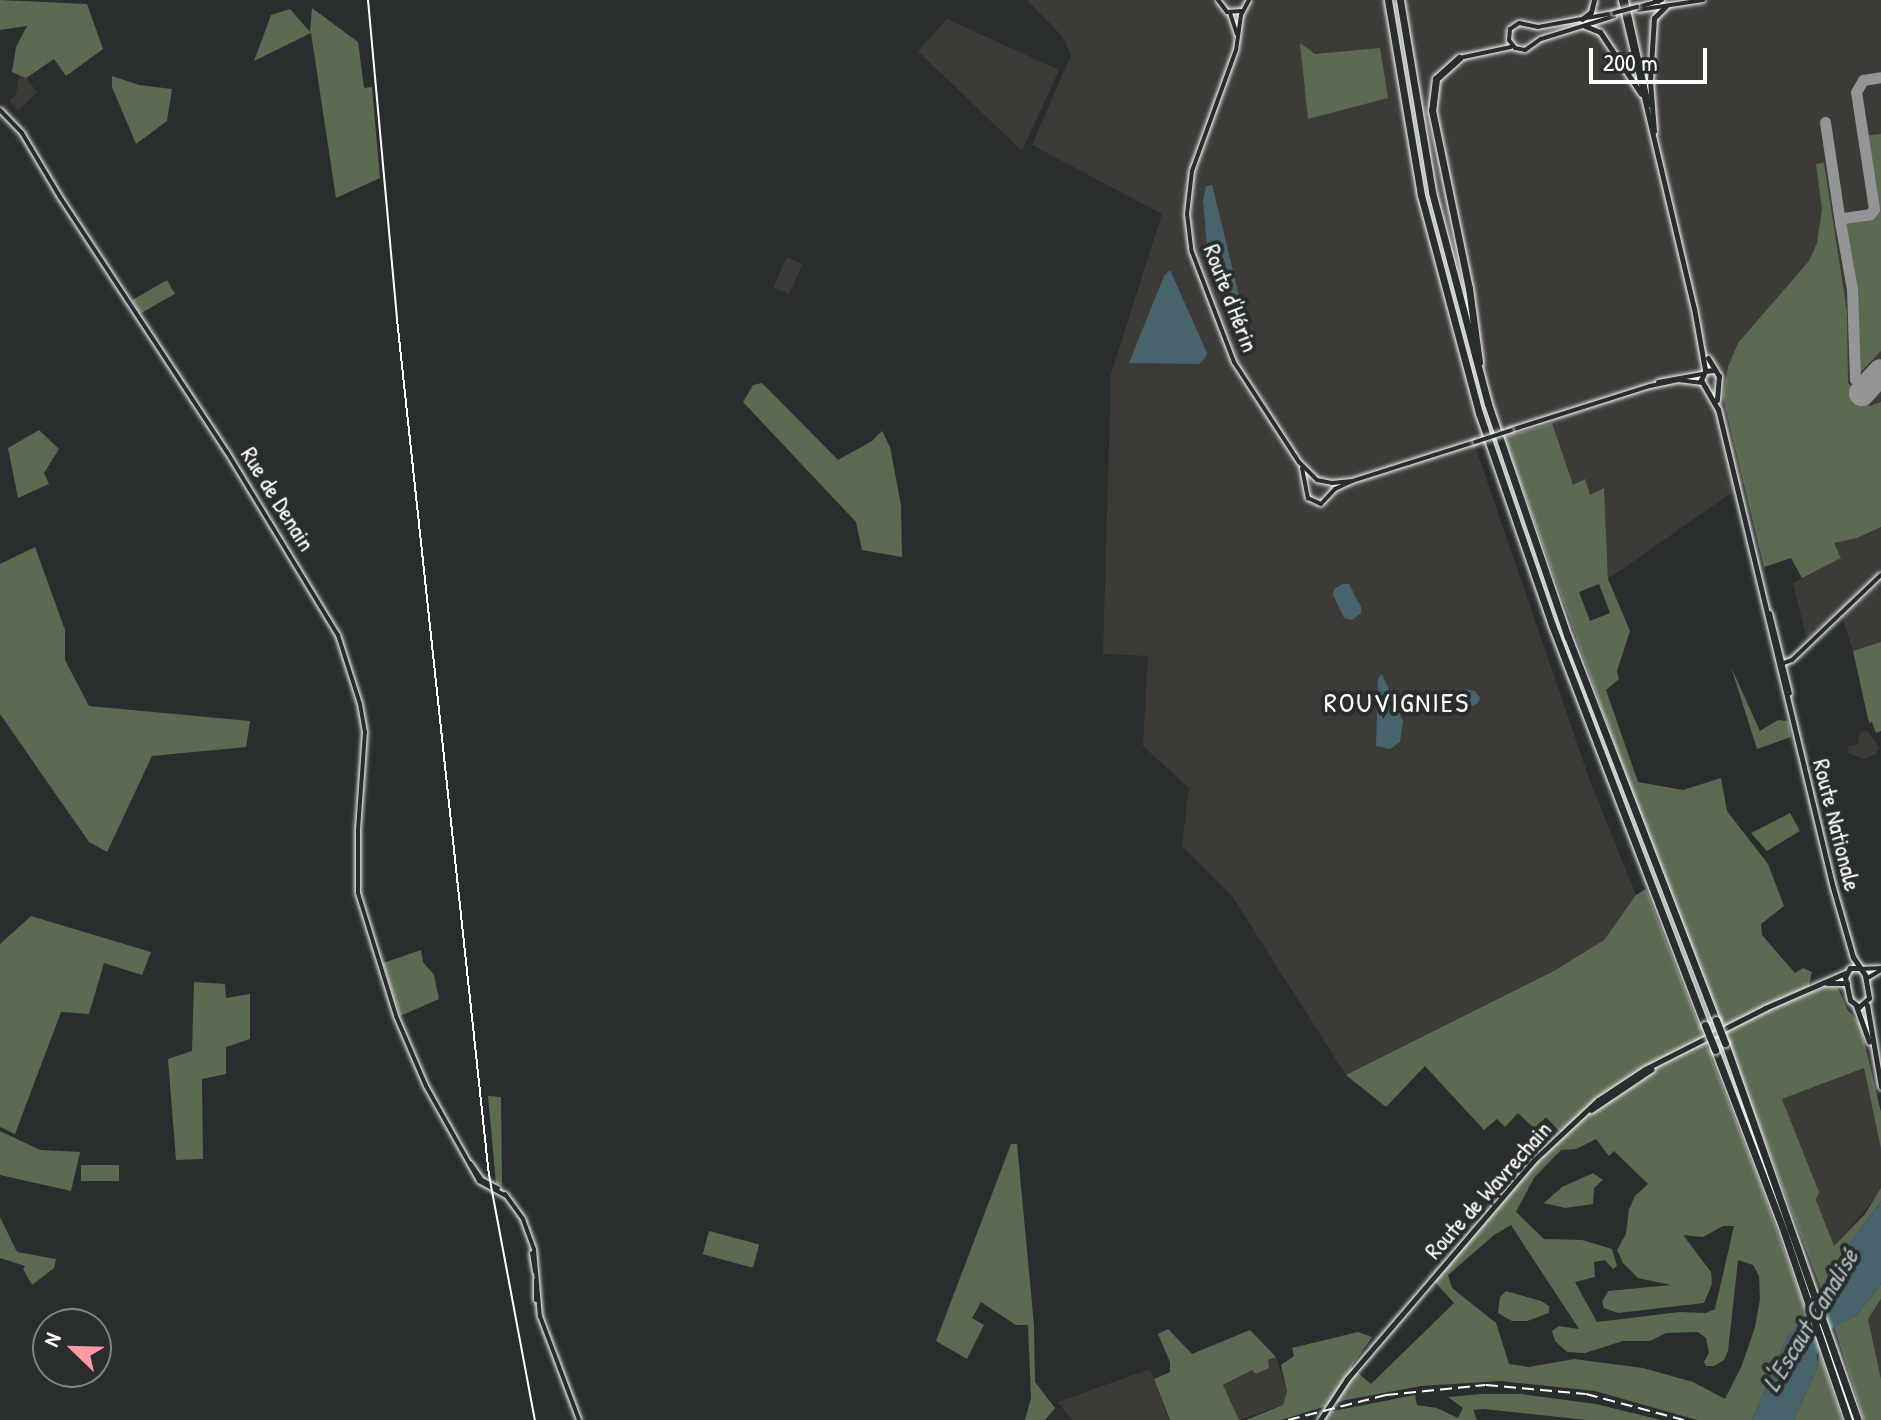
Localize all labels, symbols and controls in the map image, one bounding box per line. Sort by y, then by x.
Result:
scale bar [1593,32,1711,82]
text: 200 m [1603,46,1658,78]
street label: Route d'Hérin [1197,240,1265,356]
street label: Rue de Denain [235,442,321,556]
district label: ROUVIGNIES [1324,685,1470,719]
street label: Route Nationale [1807,756,1867,894]
street label: Route de Wavrechain [1419,1115,1557,1265]
water label: L'Escaut Canalisé [1755,1243,1865,1397]
north arrow [32,1308,112,1388]
text: N [36,1328,68,1351]

